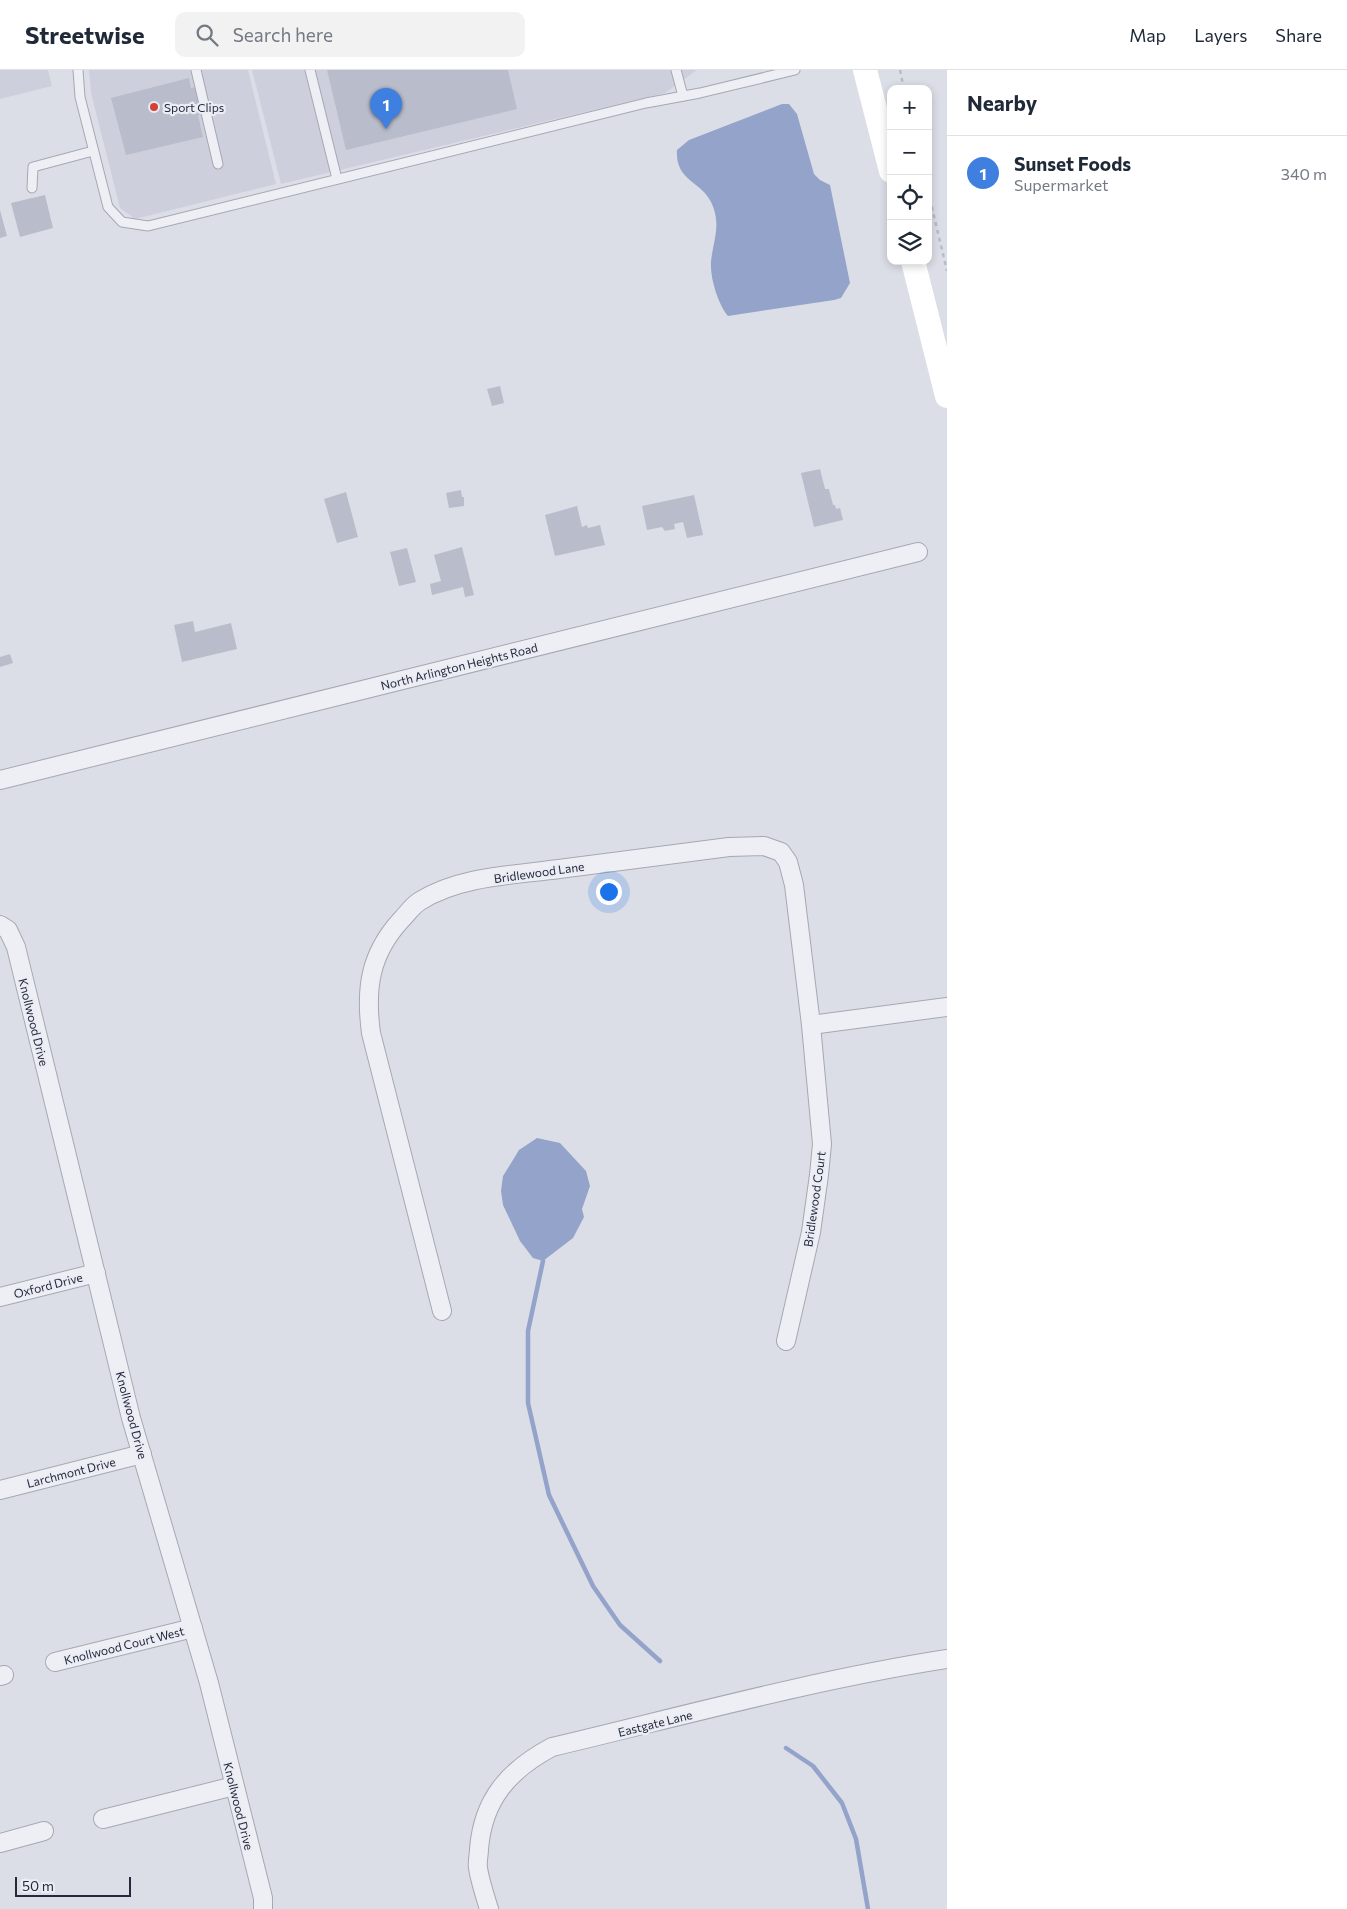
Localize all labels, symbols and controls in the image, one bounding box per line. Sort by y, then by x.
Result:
search box [175,12,525,57]
text: Streetwise [25,20,145,49]
icon: search [193,21,221,49]
text: Search here [233,23,333,46]
text: Map [1129,24,1166,46]
text: Layers [1194,24,1247,46]
text: Share [1275,24,1322,46]
map controls [887,85,932,265]
button: + [887,85,932,130]
pin: 1 [370,88,402,129]
text: Nearby [967,90,1037,115]
place label: Sport Clips [164,100,224,114]
marker: Sport Clips [148,101,160,113]
button: − [887,130,932,175]
text: Sunset Foods [1014,152,1131,175]
text: 1 [979,164,987,183]
text: 340 m [1281,164,1327,183]
button: locate [887,175,932,220]
text: Supermarket [1014,175,1109,194]
button: layers [887,220,932,265]
street label: North Arlington Heights Road [379,640,539,692]
street label: Bridlewood Lane [493,859,585,885]
your location [596,879,622,905]
street label: Knollwood Drive [16,977,52,1067]
street label: Bridlewood Court [800,1150,828,1248]
street label: Oxford Drive [12,1270,84,1300]
street label: Knollwood Drive [114,1370,150,1460]
street label: Larchmont Drive [25,1454,117,1490]
street label: Knollwood Court West [62,1623,186,1667]
street label: Eastgate Lane [616,1707,694,1739]
street label: Knollwood Drive [221,1761,257,1851]
scale bar [15,1874,131,1897]
text: 50 m [22,1877,54,1894]

